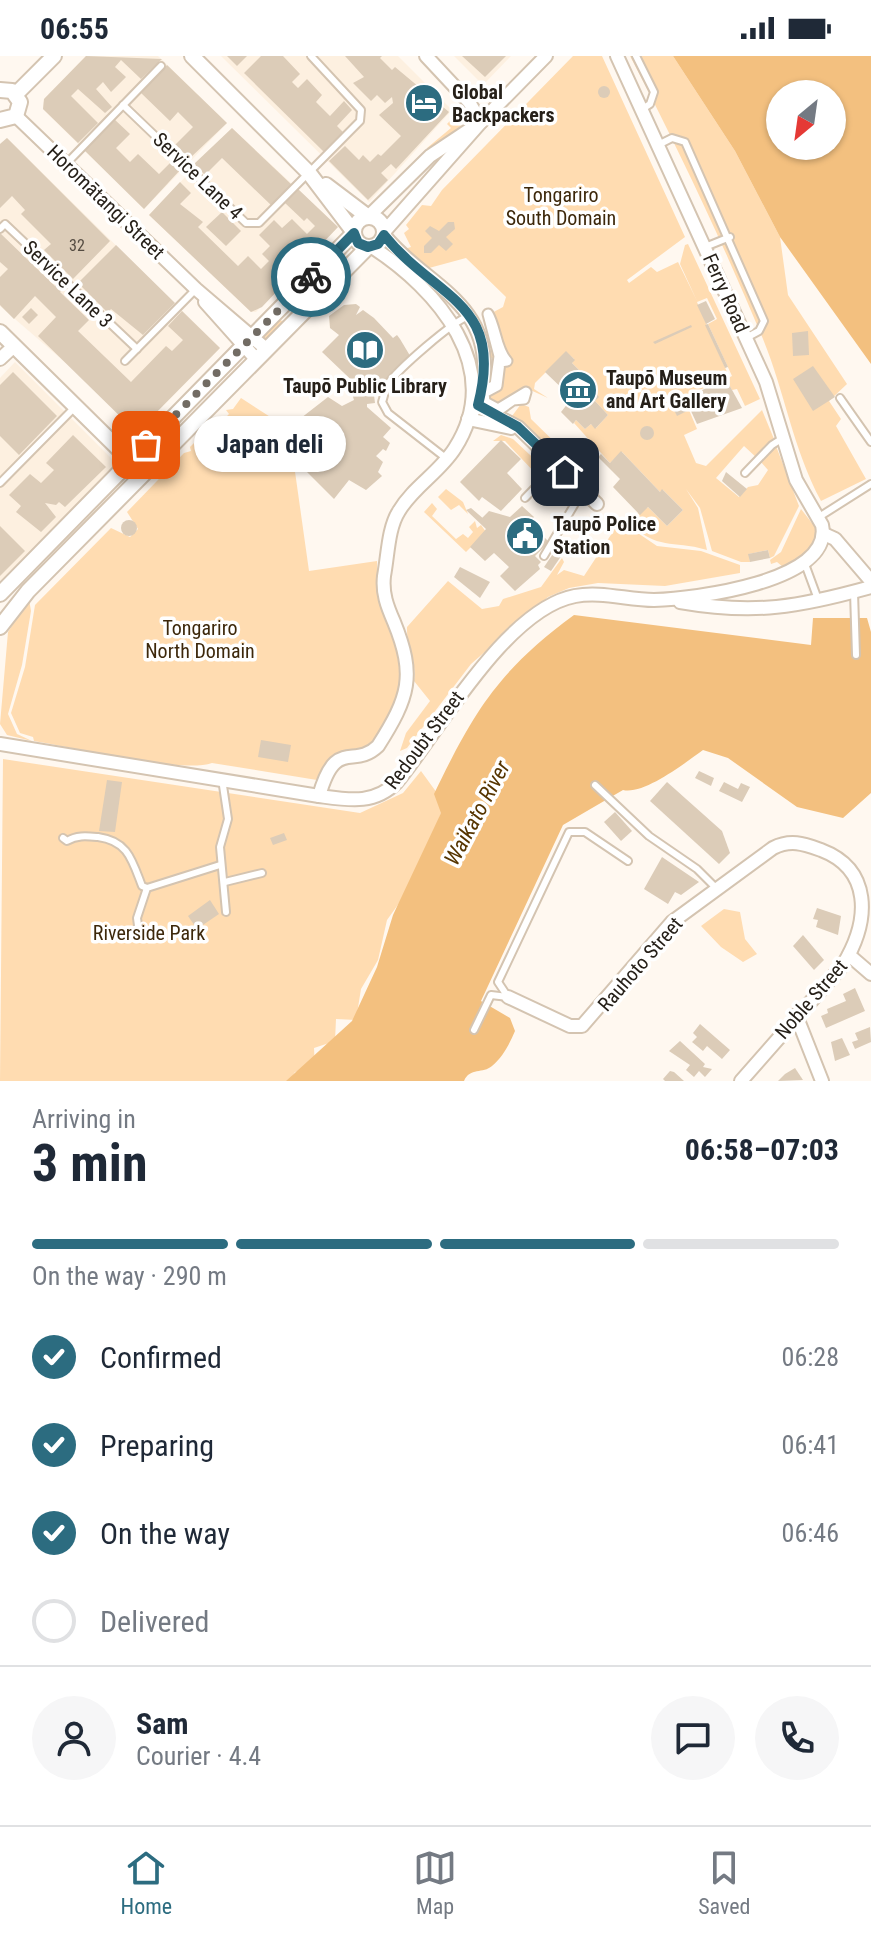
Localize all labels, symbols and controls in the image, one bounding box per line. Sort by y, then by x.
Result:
text: 06:55 [40,11,109,46]
place label: Global Backpackers [452,80,555,127]
north arrow [766,80,846,160]
map controls [766,80,846,160]
hotel icon: Global Backpackers [403,82,445,124]
street label: Service Lane 4 [148,127,248,225]
street label: Horomātangi Street [42,140,170,264]
park label: Tongariro South Domain [506,183,616,230]
street label: Service Lane 3 [18,235,118,333]
house number: 32 [69,236,85,255]
courier [271,237,351,317]
street label: Ferry Road [698,250,754,336]
icon: bike [289,255,333,299]
library icon: Taupō Public Library [344,329,386,371]
place label: Taupō Museum and Art Gallery [606,366,727,413]
museum icon: Taupō Museum and Art Gallery [557,369,599,411]
place label: Taupō Public Library [283,374,447,398]
pin [112,411,180,479]
callout: Japan deli [194,417,346,473]
icon: bag [124,423,168,467]
text: Japan deli [216,429,324,459]
pin [531,438,599,506]
icon: home [543,450,587,494]
place label: Taupō Police Station [553,512,656,559]
public building icon: Taupō Police Station [504,515,546,557]
park label: Tongariro North Domain [145,616,255,663]
street label: Redoubt Street [379,686,469,794]
water label: Waikato River [439,756,515,869]
street label: Rauhoto Street [593,912,687,1016]
park label: Riverside Park [93,921,205,945]
street label: Noble Street [770,954,852,1044]
text: Arriving in [32,1104,136,1134]
text: 06:58–07:03 [685,1132,839,1167]
text: 3 min [32,1133,148,1194]
text: On the way · 290 m [32,1261,227,1291]
icon: check [32,1335,76,1379]
text: Confirmed [100,1340,222,1375]
text: 06:28 [782,1342,839,1372]
icon: check [32,1423,76,1467]
text: Preparing [100,1428,214,1463]
text: 06:41 [782,1430,839,1460]
icon: check [32,1511,76,1555]
text: On the way [100,1516,230,1551]
text: 06:46 [782,1518,839,1548]
text: Delivered [100,1604,209,1639]
button: person [32,1696,116,1780]
button: chat [651,1696,735,1780]
button: phone [755,1696,839,1780]
text: Sam [136,1706,189,1741]
text: Courier · 4.4 [136,1741,261,1771]
tab: Home [121,1846,172,1919]
tab: Map [413,1846,457,1919]
tab: Saved [698,1846,750,1919]

